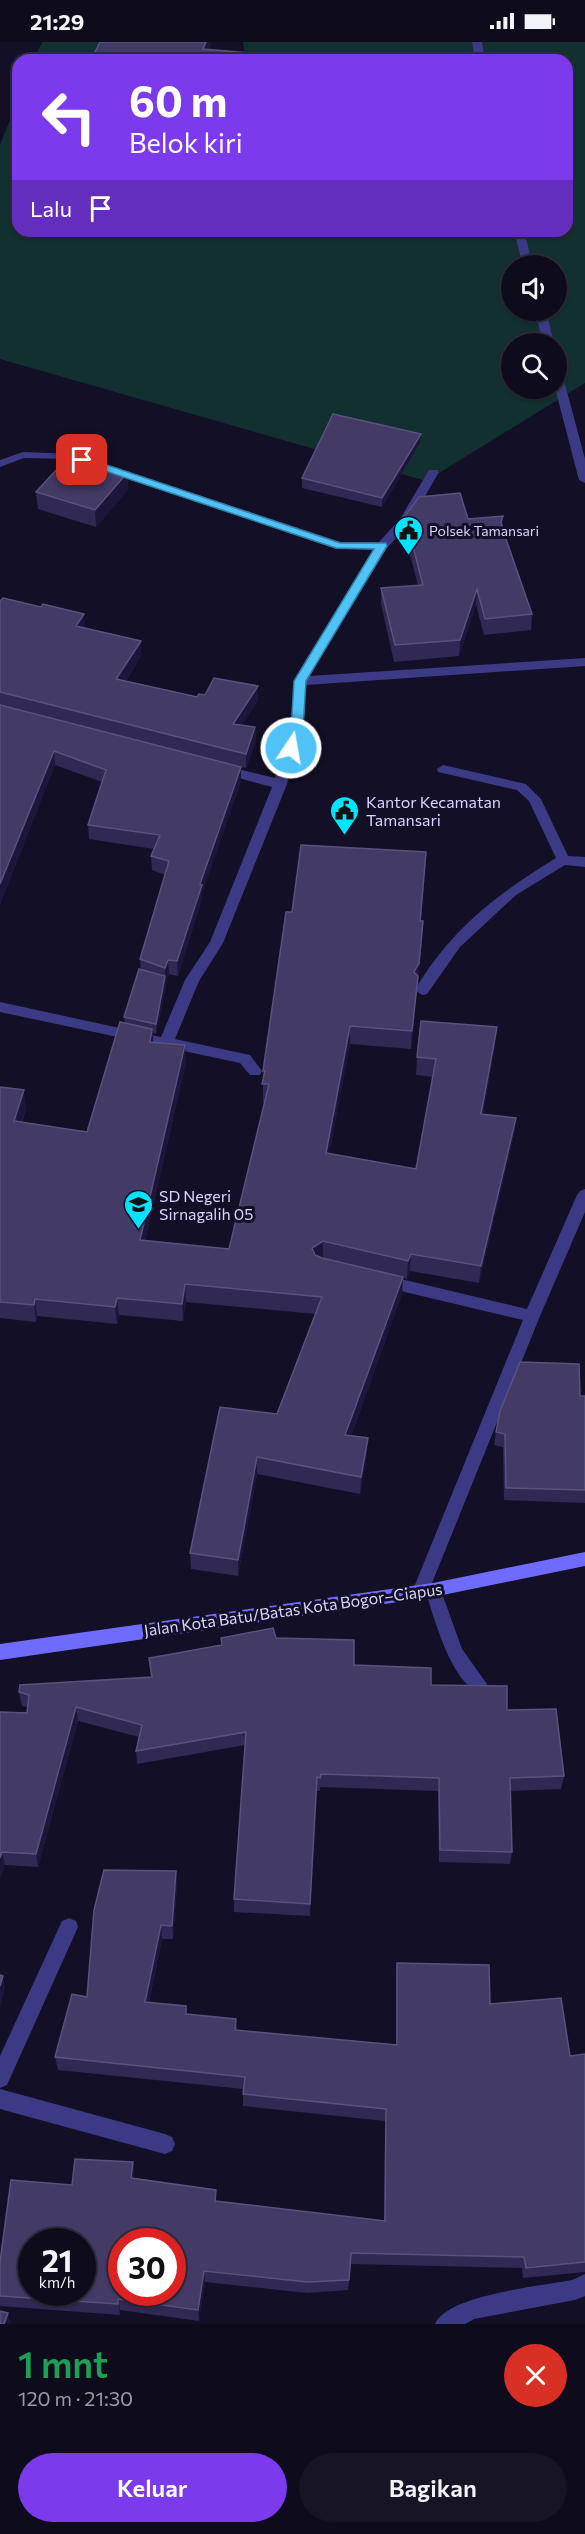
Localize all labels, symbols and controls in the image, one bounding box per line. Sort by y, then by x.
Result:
text: 21:29 [30,8,84,35]
text: 60 m [129,74,228,126]
icon: left [30,78,108,156]
text: Belok kiri [129,126,243,159]
icon: arrive [84,192,117,225]
text: Lalu [30,195,72,222]
map controls [501,255,567,399]
button: sound [501,255,567,321]
button: search [501,333,567,399]
pin [56,434,107,485]
icon: arrive [65,443,98,476]
public building icon: Polsek Tamansari [392,514,424,556]
place label: Polsek Tamansari [429,522,539,539]
position arrow [259,716,323,780]
place label: Kantor Kecamatan Tamansari [366,792,501,829]
public building icon: Kantor Kecamatan Tamansari [329,794,361,836]
place label: SD Negeri Sirnagalih 05 [159,1186,253,1223]
school or university icon: SD Negeri Sirnagalih 05 [122,1188,154,1230]
street label: Jalan Kota Batu/Batas Kota Bogor–Ciapus [143,1579,443,1639]
speed limit sign: 30 [108,2228,186,2306]
text: 21 [42,2241,72,2278]
text: km/h [39,2273,75,2291]
text: 1 mnt [18,2341,108,2385]
button: close [504,2344,567,2407]
text: 120 m · 21:30 [18,2386,133,2410]
button: Keluar [18,2453,287,2522]
button: Bagikan [299,2453,567,2522]

